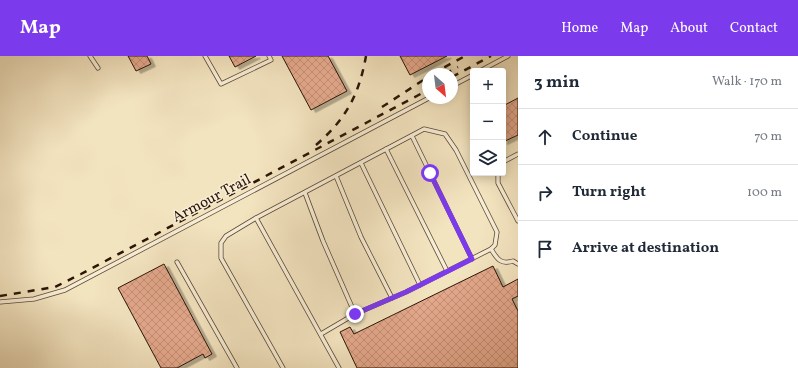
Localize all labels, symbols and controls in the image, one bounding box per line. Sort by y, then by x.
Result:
text: Map [20,15,61,41]
text: Home [561,19,598,38]
text: Map [620,19,648,38]
text: About [670,19,708,38]
text: Contact [730,19,778,38]
north arrow [422,68,458,104]
map controls [470,68,506,176]
button: + [470,68,506,104]
text: 3 min [534,71,580,94]
text: Walk · 170 m [712,73,782,91]
button: − [470,104,506,140]
icon: ahead [534,126,556,148]
text: Continue [572,126,637,147]
text: 70 m [754,128,782,146]
button: layers [470,140,506,176]
route start [421,164,439,182]
street label: Armour Trail [169,169,255,229]
icon: right [534,182,556,204]
text: Turn right [572,182,646,203]
text: 100 m [747,184,782,202]
icon: arrive [534,238,556,260]
text: Arrive at destination [572,238,719,259]
route end [346,305,364,323]

